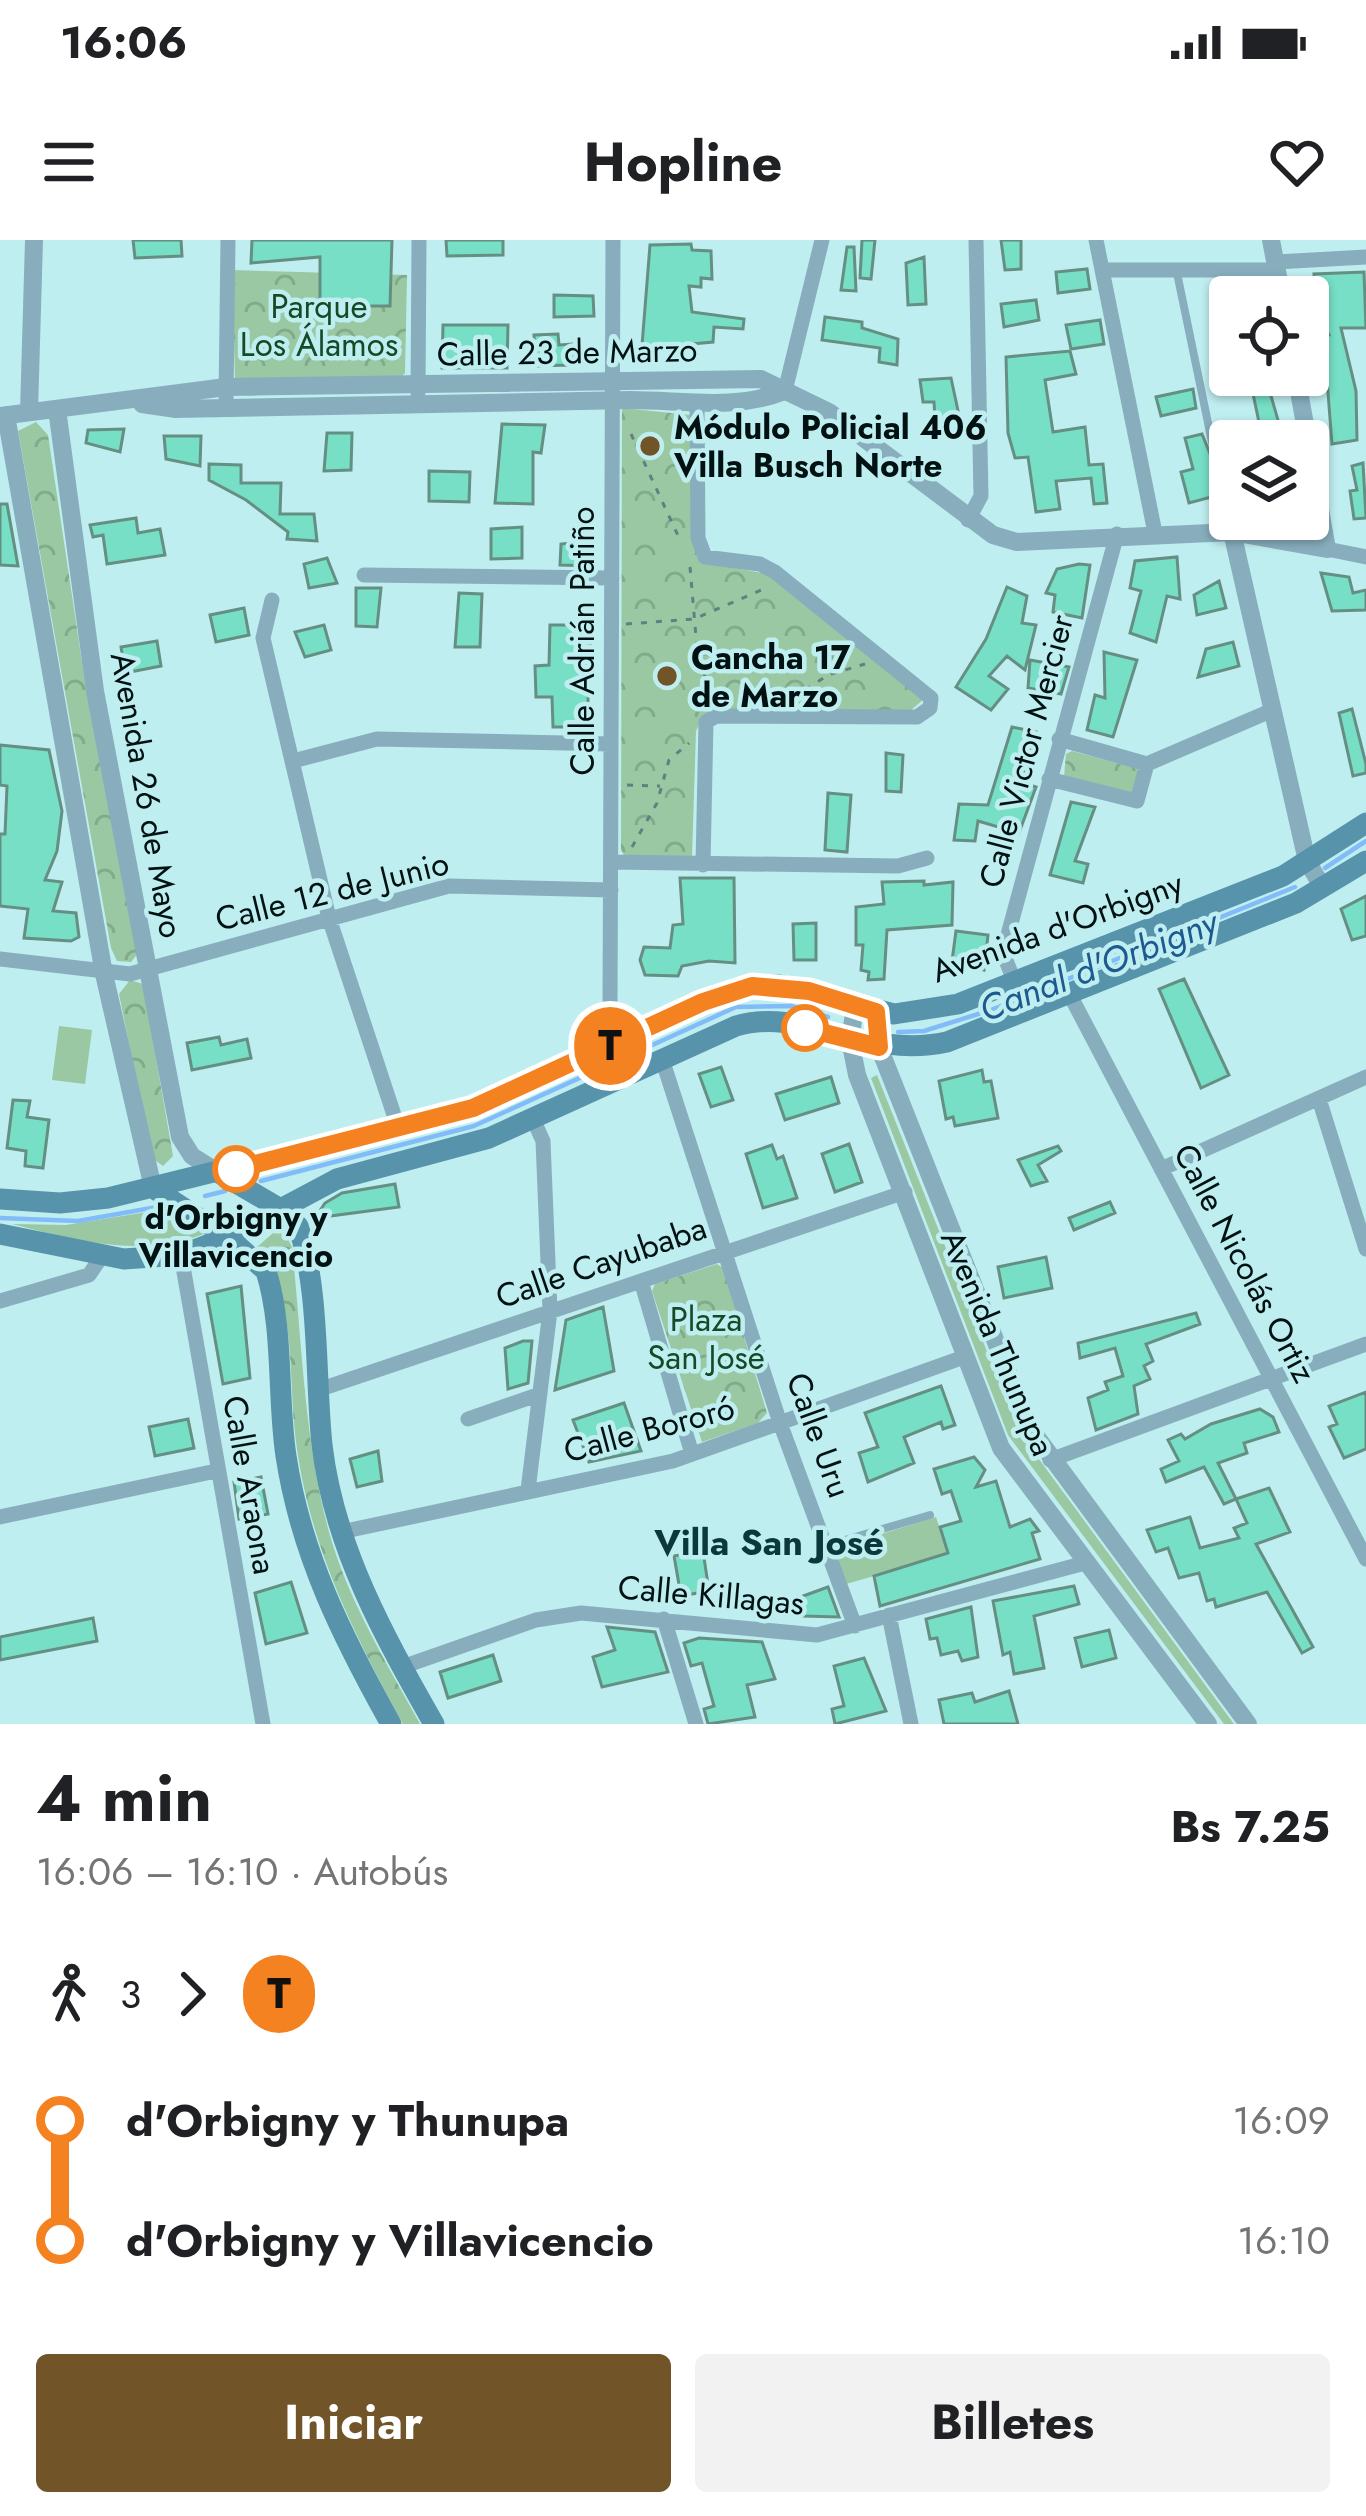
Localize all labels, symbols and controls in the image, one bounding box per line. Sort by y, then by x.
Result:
text: 16:06 [60,10,187,75]
text: Hopline [583,123,783,201]
icon: menu [36,129,102,195]
icon: heart [1264,129,1330,195]
map controls [1209,276,1329,540]
button: locate [1209,276,1329,396]
park label: Parque Los Álamos [240,283,398,368]
street label: Calle 23 de Marzo [436,326,698,378]
place label: Módulo Policial 406 Villa Busch Norte [673,404,987,489]
button: layers [1209,420,1329,540]
marker: Módulo Policial 406 Villa Busch Norte [637,433,663,459]
street label: Calle Adrián Patiño [559,506,606,776]
street label: Calle Victor Mercier [967,609,1085,893]
place label: Cancha 17 de Marzo [691,634,850,719]
street label: Avenida 26 de Mayo [99,648,195,942]
marker: Cancha 17 de Marzo [654,663,680,689]
street label: Calle 12 de Junio [210,839,454,943]
street label: Avenida d'Orbigny [925,860,1190,994]
water label: Canal d'Orbigny [971,895,1227,1034]
unlabelled marker [783,1006,827,1050]
line badge: T [571,1007,649,1085]
text: T [598,1015,622,1076]
street label: Calle Nicolás Ortiz [1162,1135,1328,1391]
marker: d'Orbigny y Villavicencio [214,1147,258,1191]
place label: d'Orbigny y Villavicencio [138,1194,333,1279]
street label: Calle Cayubaba [489,1204,713,1320]
street label: Avenida Thunupa [929,1223,1067,1463]
park label: Plaza San José [647,1296,765,1381]
street label: Calle Uru [775,1366,863,1504]
street label: Calle Bororó [559,1384,739,1474]
street label: Calle Araona [211,1392,289,1578]
district label: Villa San José [653,1516,884,1568]
street label: Calle Killagas [616,1563,806,1627]
text: 4 min [36,1750,212,1846]
text: Bs 7.25 [1170,1794,1330,1859]
text: 16:06 – 16:10 · Autobús [36,1843,448,1900]
icon: walk [36,1961,102,2027]
icon: forward [159,1961,225,2027]
text: T [267,1963,291,2024]
text: 3 [120,1966,141,2023]
text: d'Orbigny y Thunupa [126,2088,569,2153]
text: 16:09 [1232,2092,1330,2149]
text: d'Orbigny y Villavicencio [126,2208,654,2273]
text: 16:10 [1237,2212,1330,2269]
button: Iniciar [36,2354,671,2492]
button: Billetes [695,2354,1330,2492]

